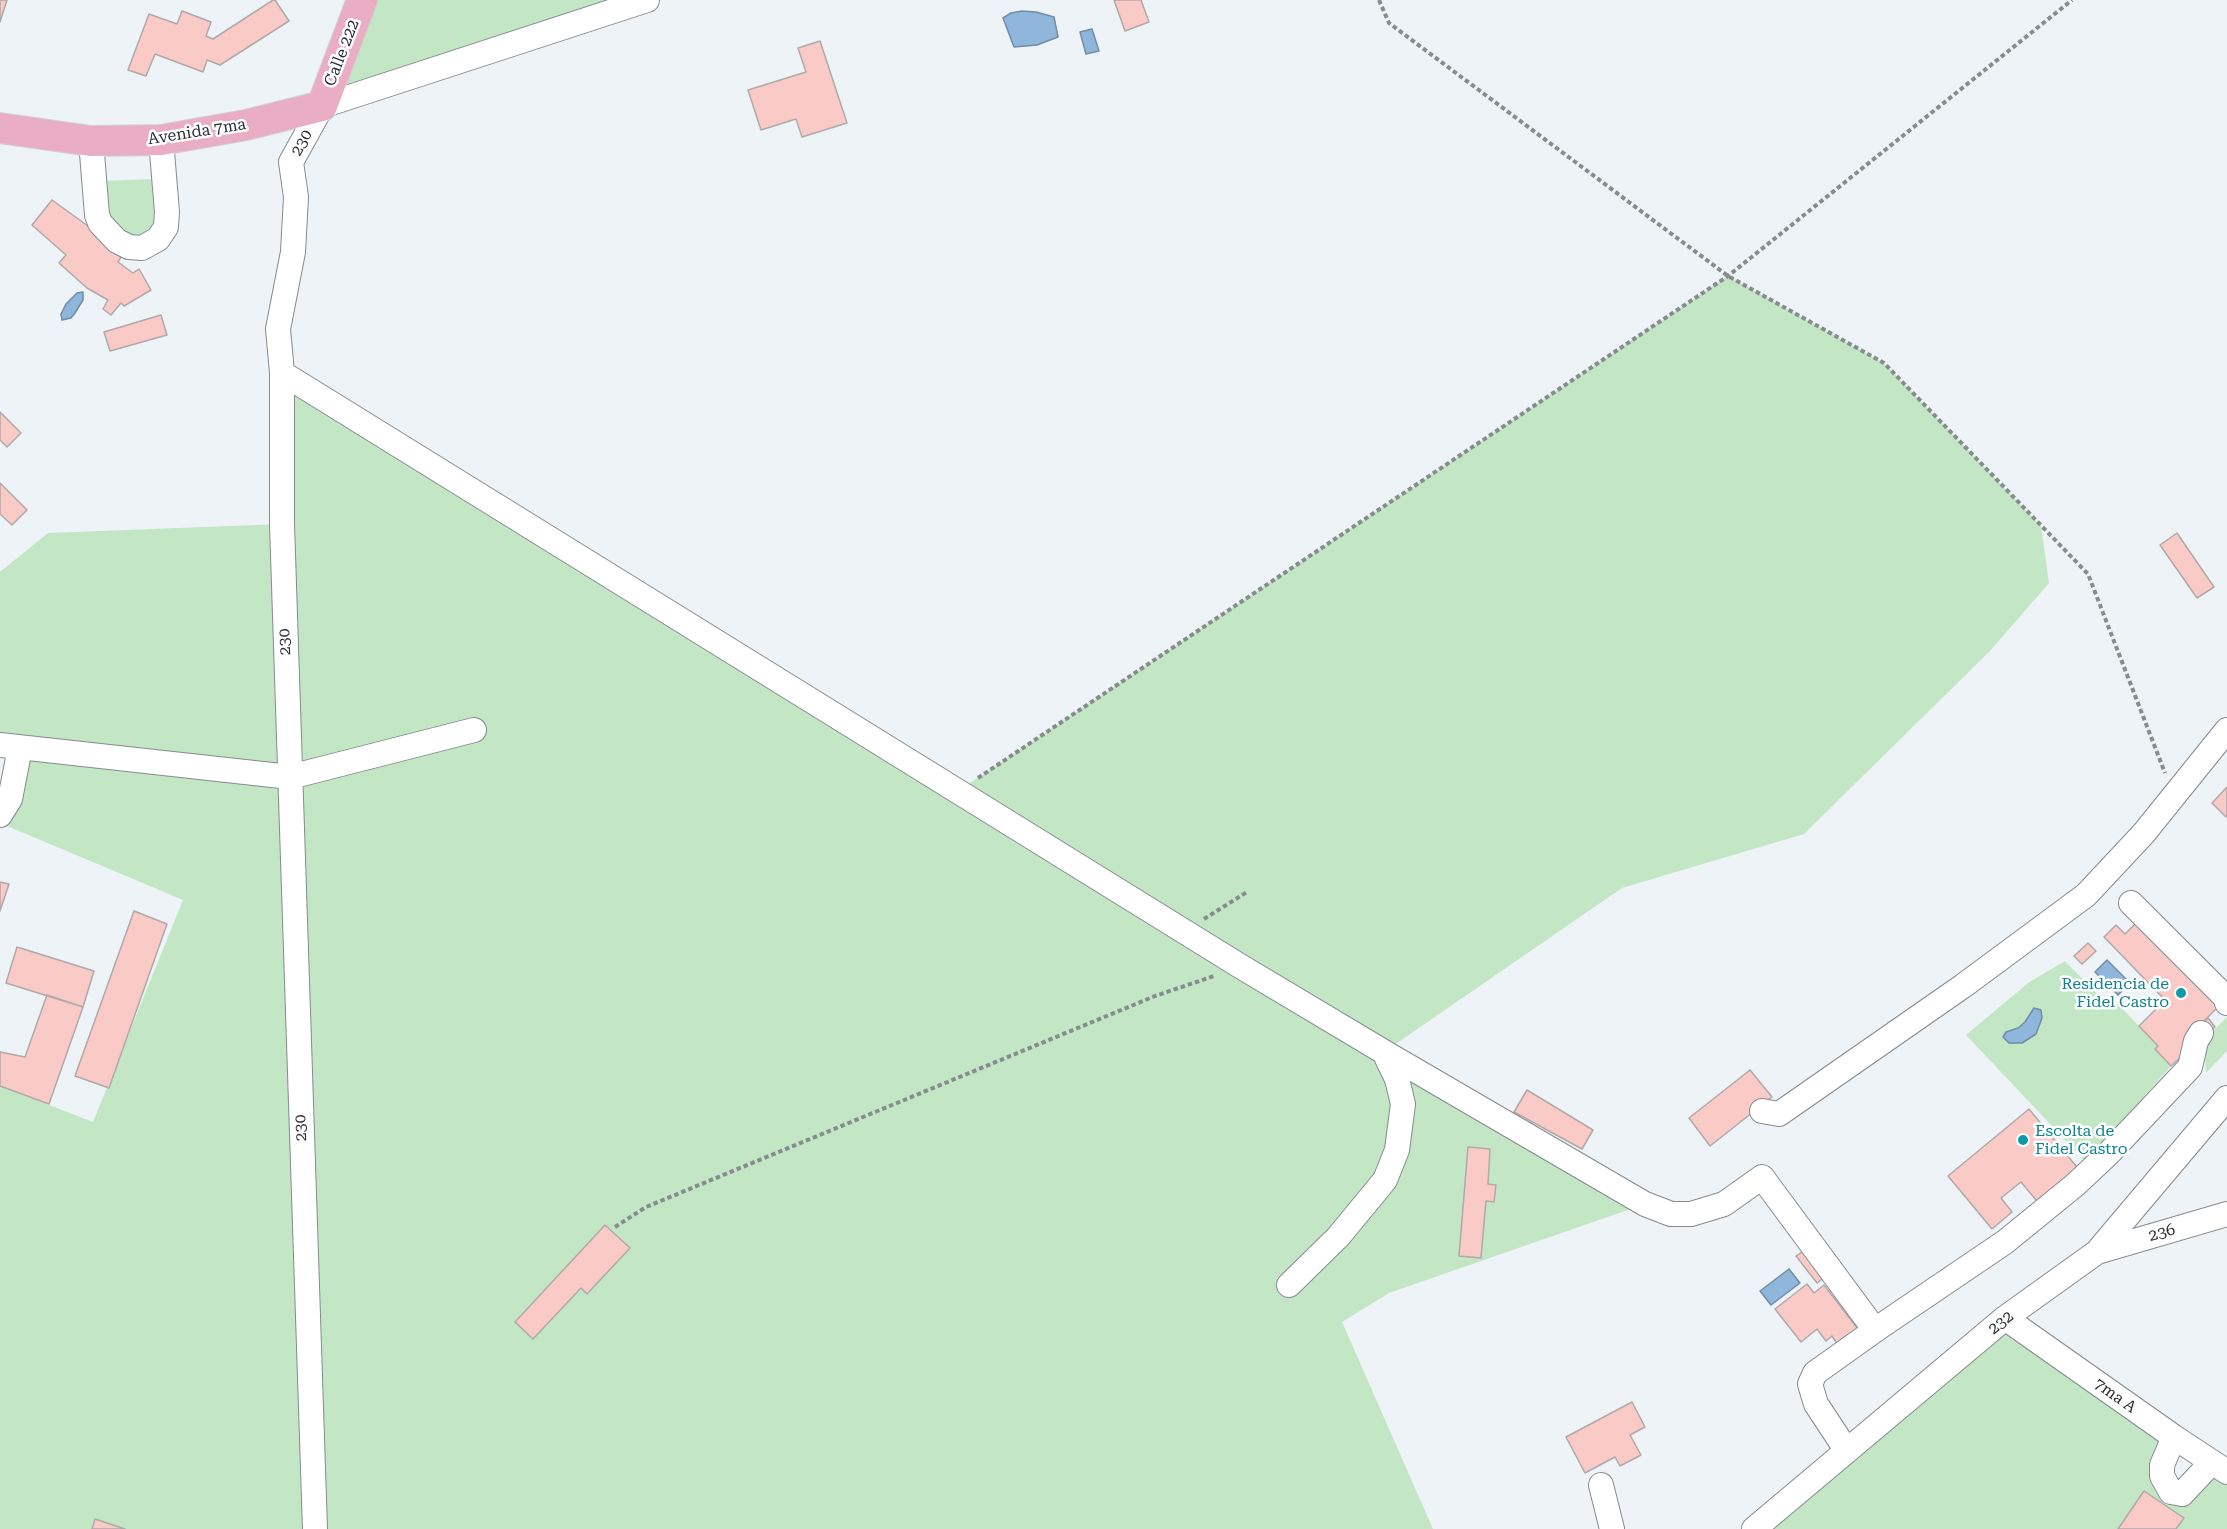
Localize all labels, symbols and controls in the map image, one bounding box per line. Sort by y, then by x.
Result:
street label: Calle 222 [321,17,363,89]
street label: Avenida 7ma [147,115,247,149]
street label: 230 [287,127,317,159]
street label: 230 [275,628,295,656]
place label: Residencia de Fidel Castro [2061,974,2169,1012]
marker: Residencia de Fidel Castro [2174,986,2188,1000]
street label: 230 [291,1114,311,1142]
place label: Escolta de Fidel Castro [2035,1121,2128,1159]
marker: Escolta de Fidel Castro [2016,1133,2030,1147]
street label: 236 [2146,1220,2178,1246]
street label: 232 [1985,1307,2017,1339]
street label: 7ma A [2090,1375,2140,1417]

